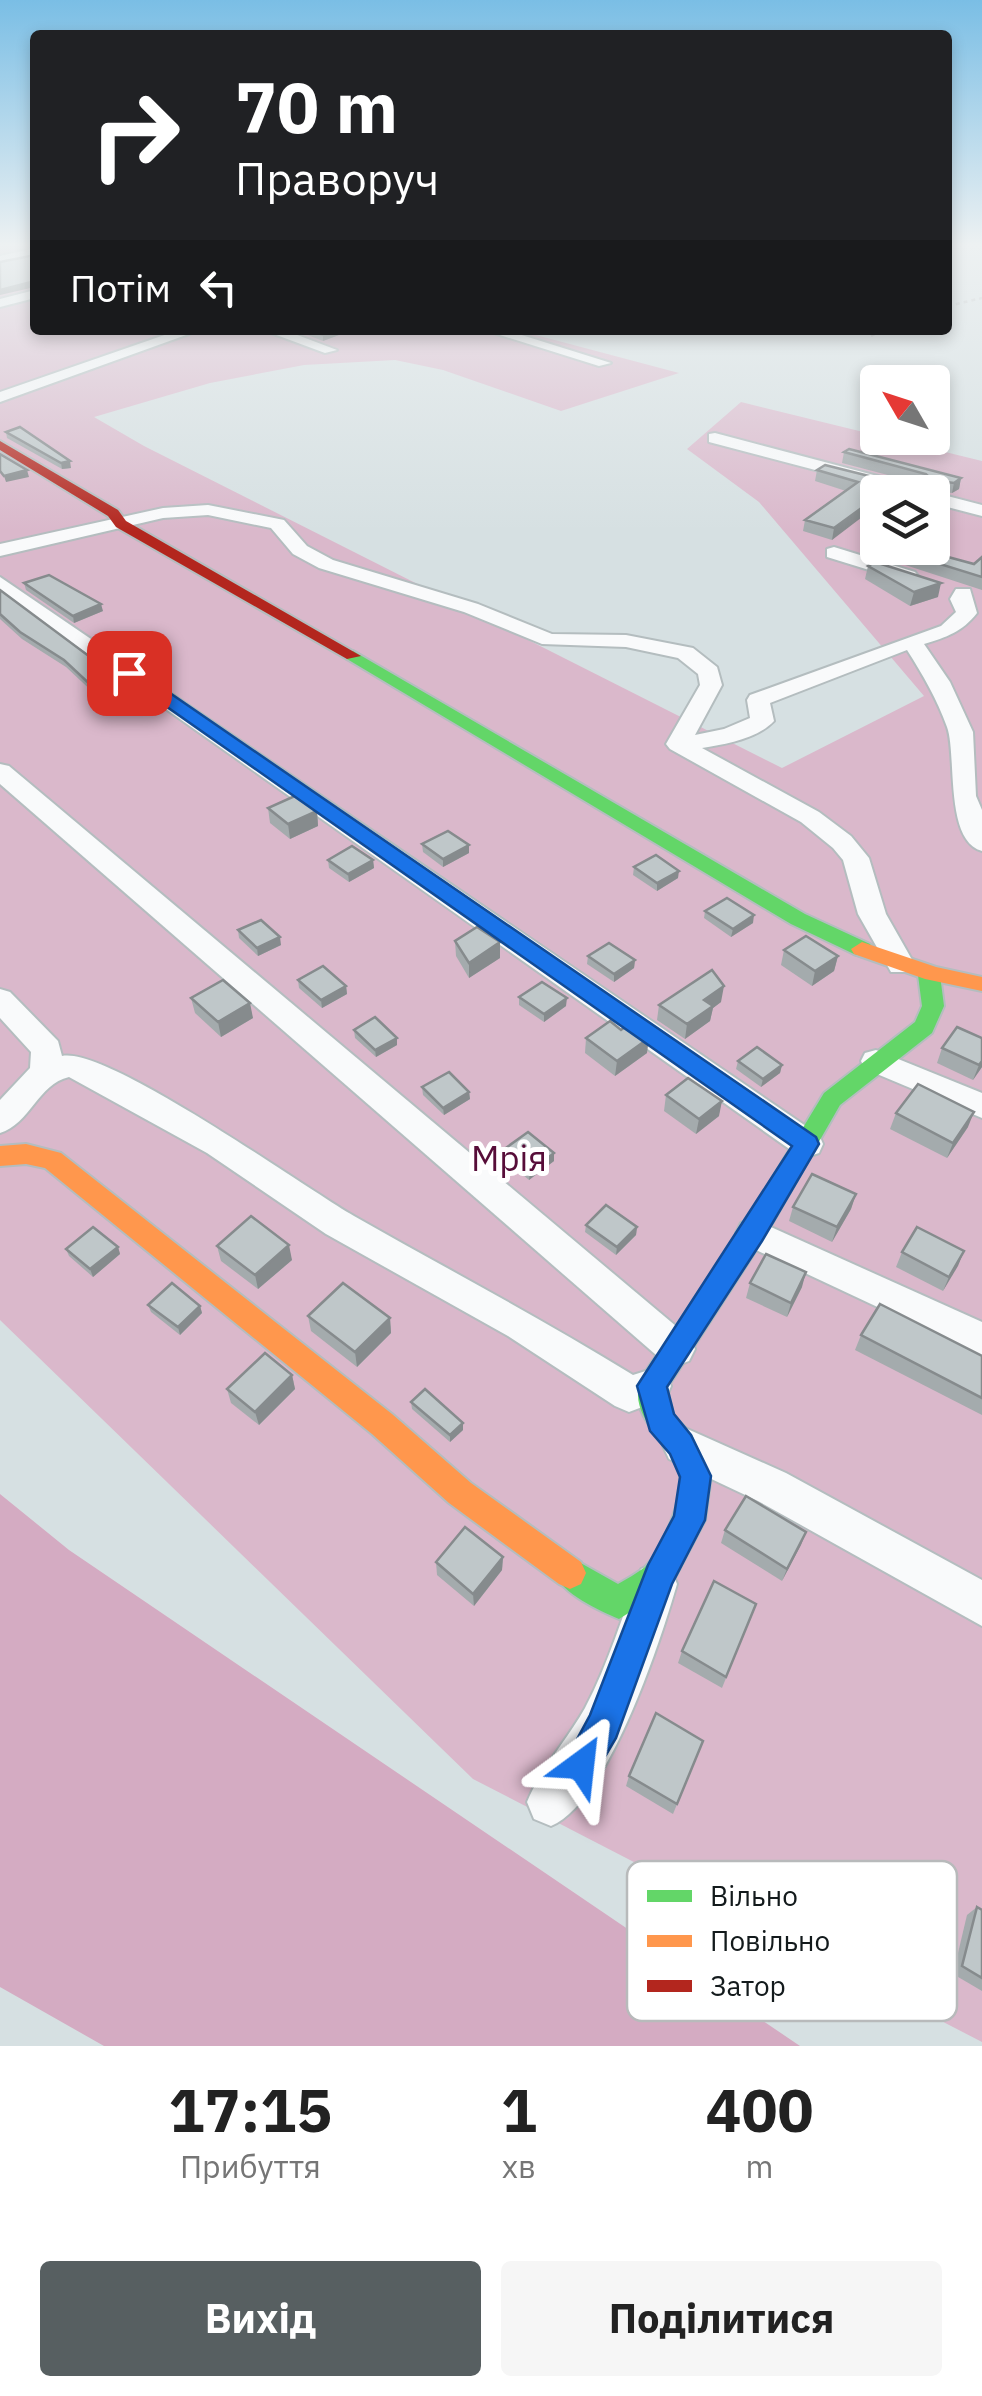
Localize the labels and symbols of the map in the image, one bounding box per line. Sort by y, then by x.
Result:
north arrow [860,365,950,455]
pin [87,631,172,716]
park label: Мрія [471,1135,547,1181]
position arrow [529,1713,633,1817]
legend [627,1861,957,2021]
text: Вільно [710,1877,798,1914]
text: Повільно [710,1922,830,1959]
text: Затор [710,1967,786,2004]

